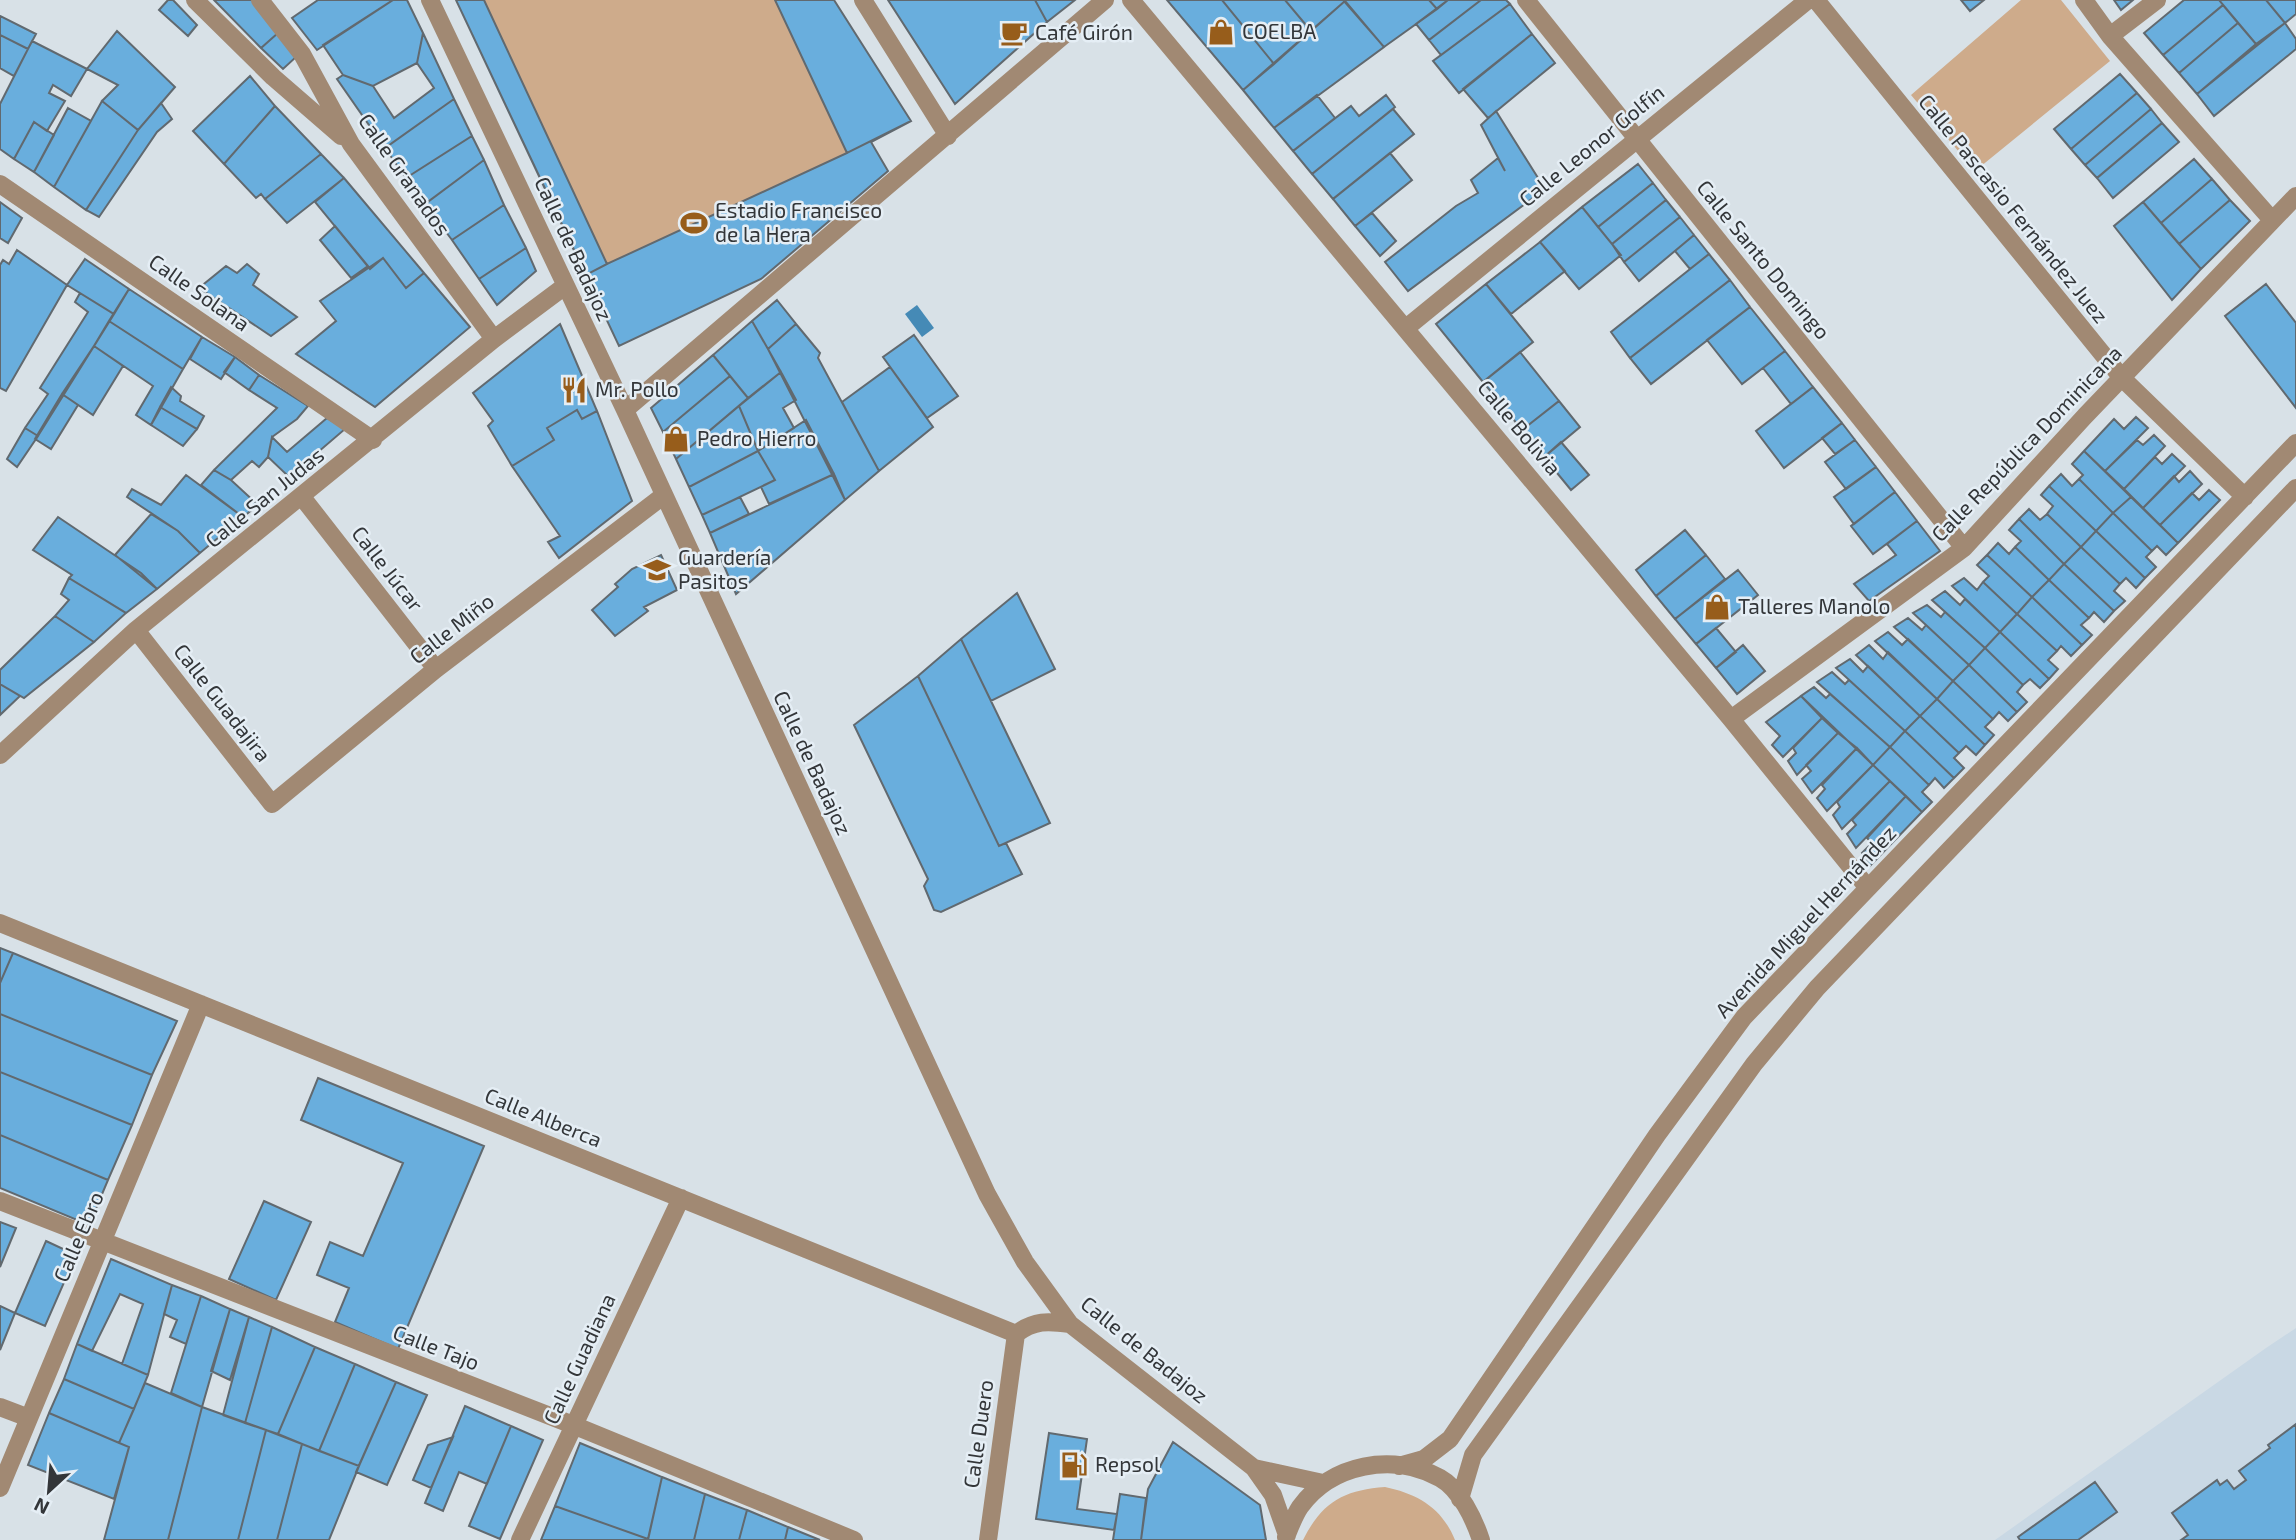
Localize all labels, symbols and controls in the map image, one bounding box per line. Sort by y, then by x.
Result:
shop icon: COELBA [1206,17,1236,47]
cafe icon: Café Girón [999,18,1029,48]
place label: COELBA [1242,18,1316,43]
place label: Café Girón [1035,19,1133,44]
street label: Calle Leonor Golfín [1513,79,1669,211]
street label: Calle Pascasio Fernández Juez [1914,89,2114,327]
street label: Calle Granados [354,108,457,240]
street label: Calle de Badajoz [529,172,619,325]
street label: Calle Santo Domingo [1692,175,1836,344]
place label: Estadio Francisco de la Hera [715,197,882,246]
sports icon: Estadio Francisco de la Hera [679,208,709,238]
street label: Calle Solana [145,248,255,336]
street label: Calle República Dominicana [1926,340,2126,546]
street label: Calle Bolivia [1473,374,1567,480]
restaurant icon: Mr. Pollo [559,375,589,405]
place label: Mr. Pollo [595,376,679,401]
shop icon: Pedro Hierro [661,424,691,454]
place label: Pedro Hierro [697,425,816,450]
street label: Calle San Judas [200,441,328,552]
street label: Calle Júcar [347,521,429,616]
place label: Guardería Pasitos [678,544,771,593]
school or university icon: Guardería Pasitos [642,555,672,585]
street label: Calle Miño [404,587,498,668]
shop icon: Talleres Manolo [1702,592,1732,622]
place label: Talleres Manolo [1738,593,1891,618]
street label: Calle Guadajira [169,638,277,767]
street label: Calle de Badajoz [768,686,858,839]
street label: Avenida Miguel Hernández [1709,820,1900,1022]
street label: Calle Alberca [481,1082,606,1151]
street label: Calle Ebro [47,1187,108,1285]
street label: Calle Guadiana [537,1289,620,1428]
street label: Calle de Badajoz [1076,1290,1213,1408]
street label: Calle Tajo [390,1319,483,1375]
street label: Calle Duero [958,1378,997,1490]
fuel station icon: Repsol [1059,1450,1089,1480]
place label: Repsol [1095,1451,1161,1476]
north arrow [14,1456,84,1526]
text: N [30,1493,53,1520]

